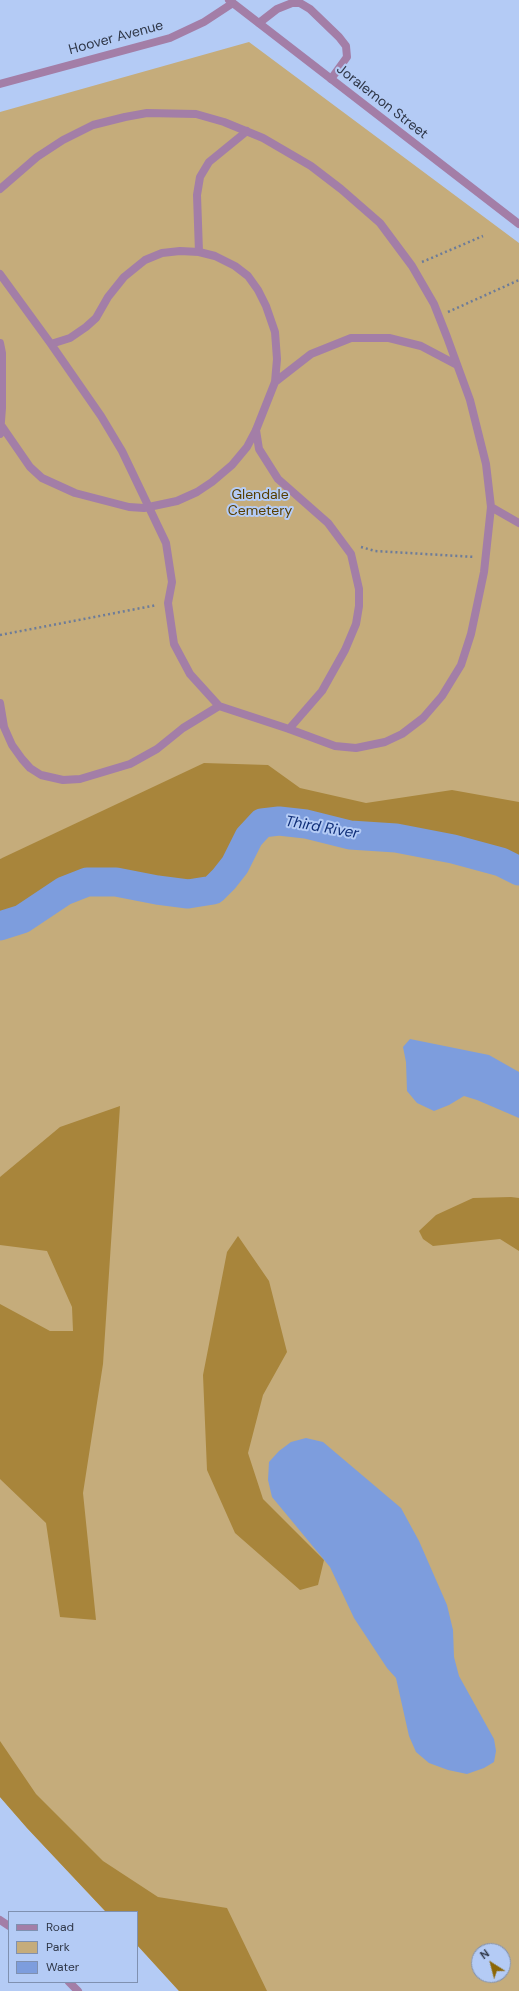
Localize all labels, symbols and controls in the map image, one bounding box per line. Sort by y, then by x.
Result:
street label: Hoover Avenue [67,17,165,59]
street label: Joralemon Street [333,61,431,143]
park label: Glendale Cemetery [228,487,292,520]
water label: Third River [284,813,360,843]
legend [8,1911,138,1983]
text: Road [46,1919,74,1935]
text: Park [46,1939,70,1955]
north arrow [471,1943,511,1983]
text: N [477,1946,492,1962]
text: Water [46,1959,79,1975]

